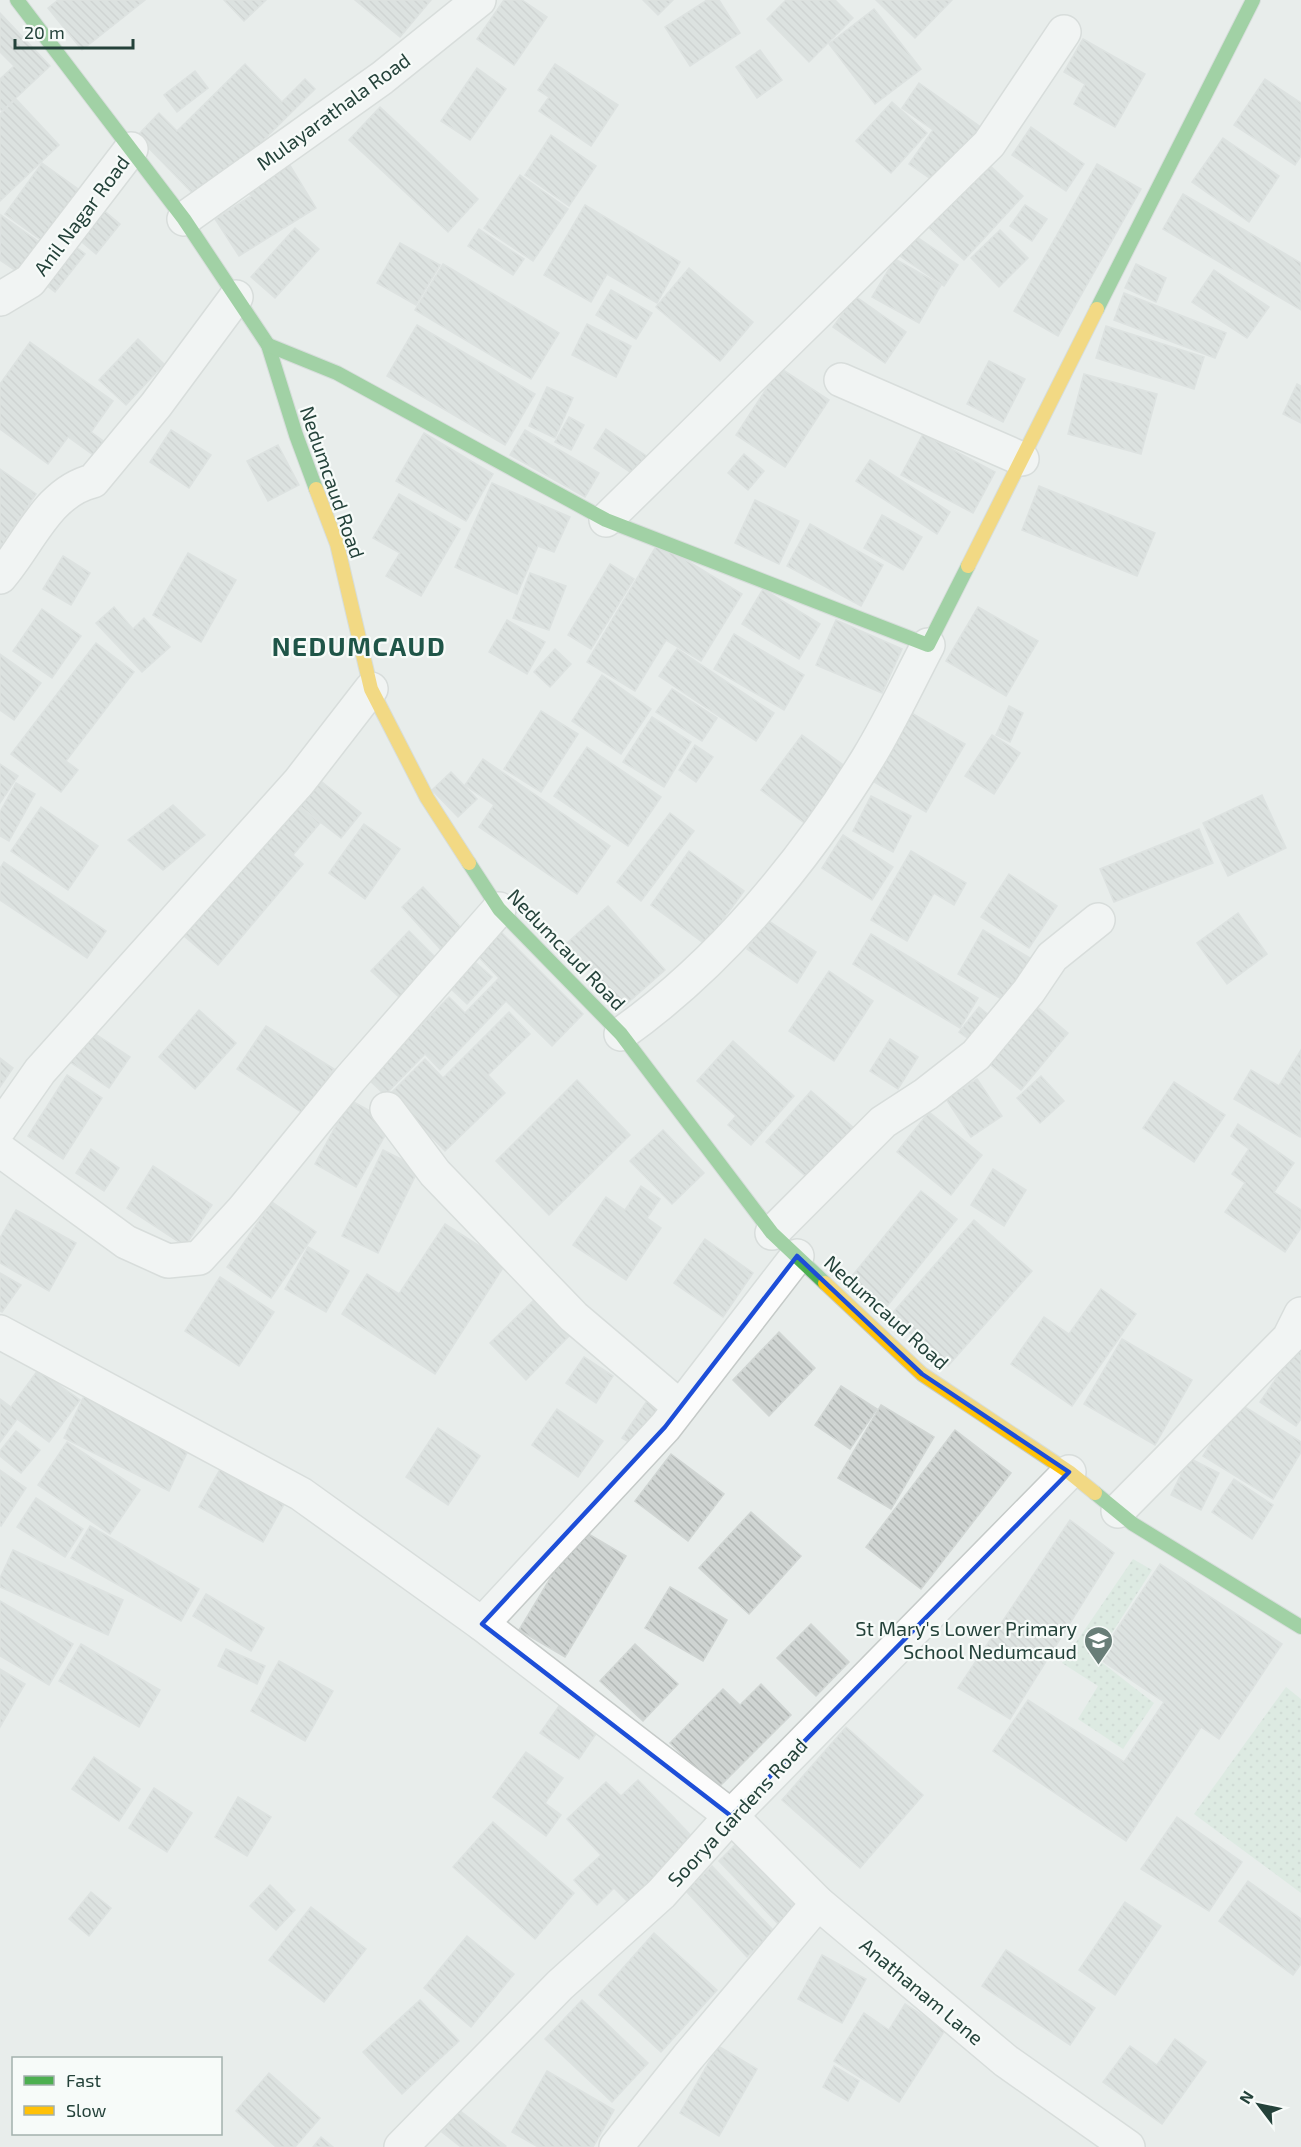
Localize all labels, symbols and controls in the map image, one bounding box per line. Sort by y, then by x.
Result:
scale bar [15,12,134,50]
text: 20 m [24,21,65,43]
street label: Mulayarathala Road [252,47,414,175]
street label: Anil Nagar Road [28,150,134,280]
street label: Nedumcaud Road [296,403,370,561]
district label: NEDUMCAUD [272,630,446,661]
street label: Nedumcaud Road [503,883,631,1015]
street label: Nedumcaud Road [820,1250,954,1374]
place label: St Mary's Lower Primary School Nedumcaud [855,1616,1077,1663]
school or university icon: St Mary's Lower Primary School Nedumcaud [1082,1624,1114,1666]
street label: Soorya Gardens Road [662,1733,812,1891]
street label: Anathanam Lane [856,1932,988,2050]
legend [12,2057,222,2135]
text: Fast [66,2069,101,2091]
north arrow [1229,2075,1289,2135]
text: N [1235,2087,1257,2107]
text: Slow [66,2099,107,2121]

